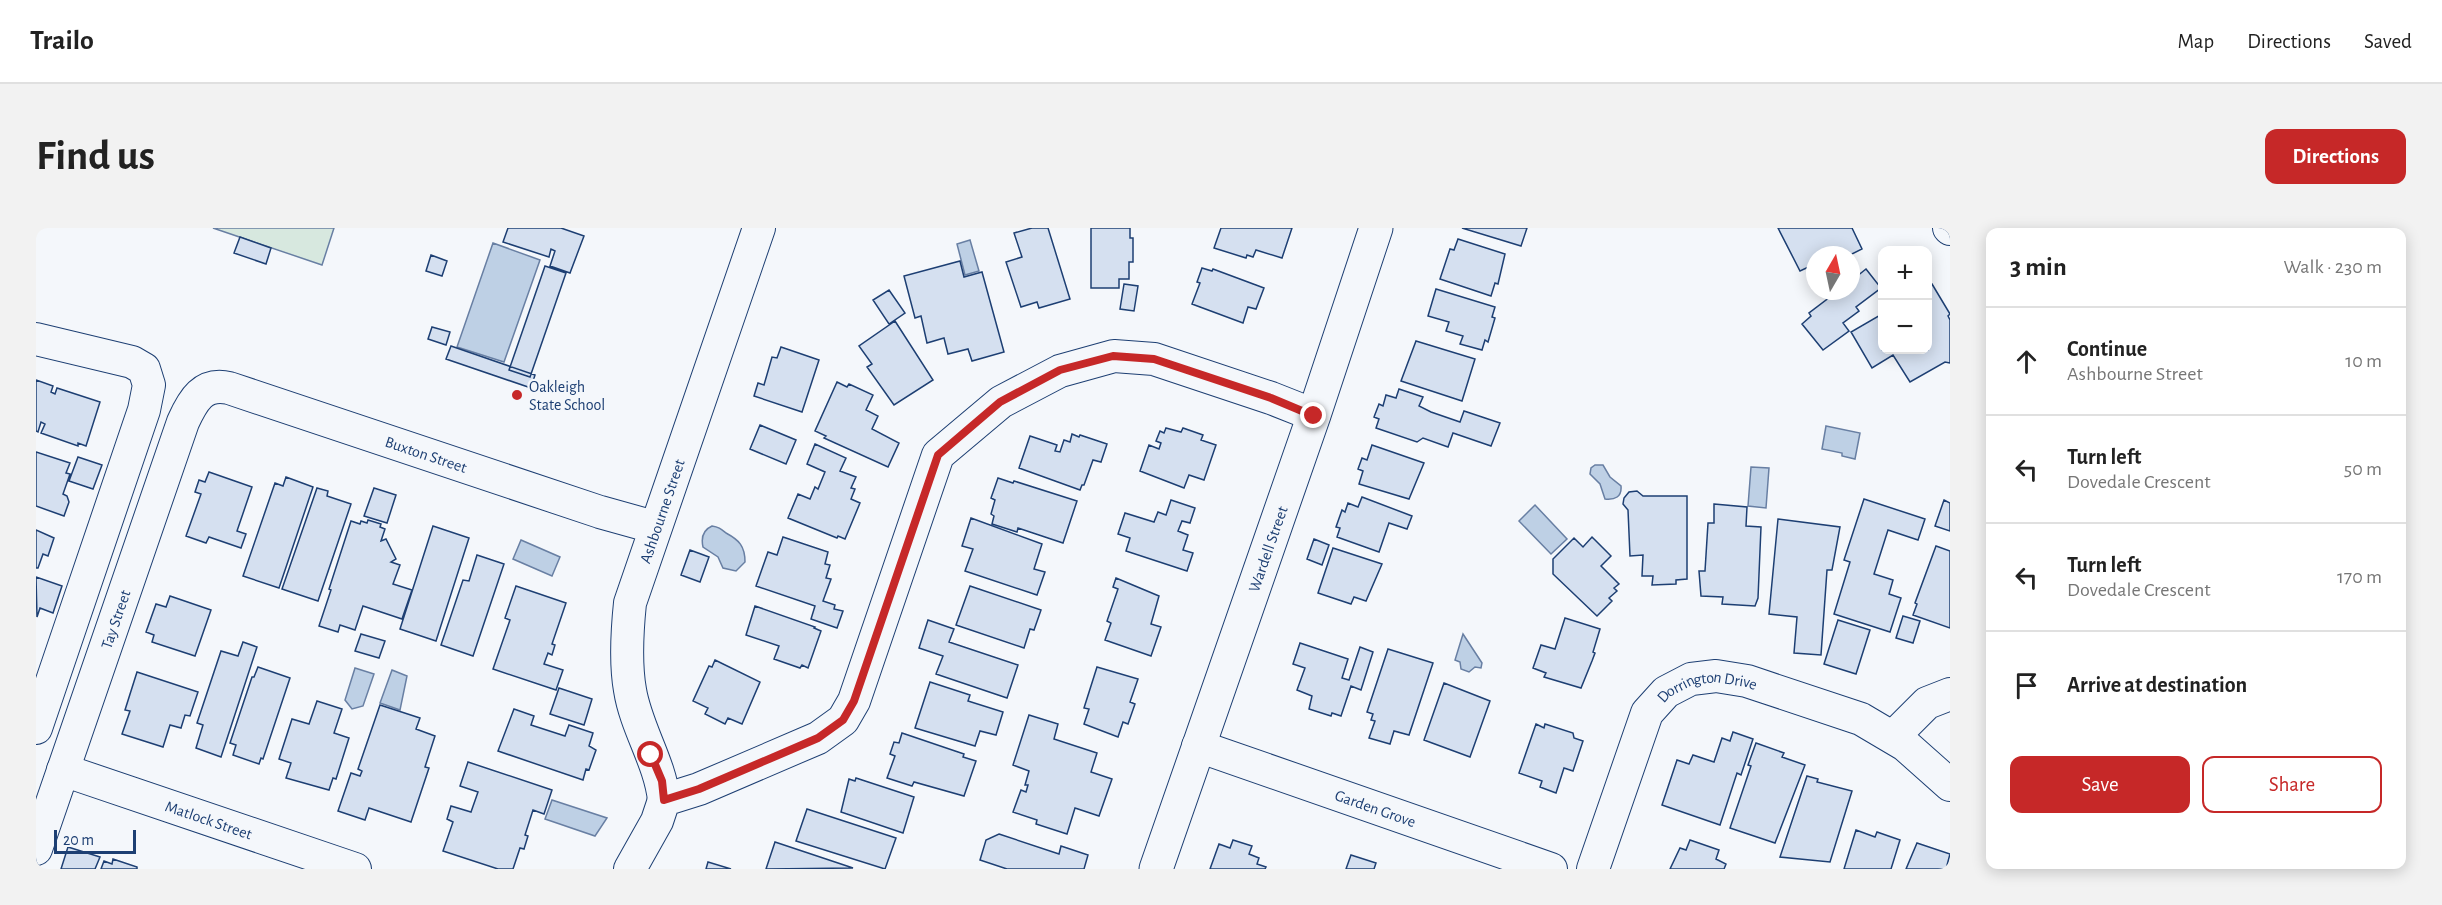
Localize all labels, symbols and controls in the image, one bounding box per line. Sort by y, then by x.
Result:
text: Trailo [30,27,94,55]
text: Map [2178,31,2214,52]
text: Directions [2247,31,2331,52]
text: Saved [2364,31,2412,52]
button: Directions [2265,129,2406,184]
text: Find us [36,135,155,177]
north arrow [1806,246,1860,300]
map controls [1878,246,1932,354]
button: + [1878,246,1932,300]
text: 3 min [2010,254,2067,280]
text: Walk · 230 m [2284,257,2382,277]
button: − [1878,300,1932,354]
text: Continue [2067,338,2147,360]
icon: ahead [2010,345,2043,378]
text: 10 m [2345,351,2382,371]
text: Ashbourne Street [2067,364,2203,384]
place label: Oakleigh State School [529,379,605,413]
marker: Oakleigh State School [510,388,524,402]
route end [1300,402,1326,428]
street label: Buxton Street [383,434,469,476]
text: Turn left [2067,446,2141,468]
icon: left [2010,453,2043,486]
street label: Ashbourne Street [637,457,688,565]
text: 50 m [2344,459,2382,479]
text: Dovedale Crescent [2067,472,2211,492]
street label: Wardell Street [1246,504,1291,594]
text: Turn left [2067,554,2141,576]
icon: left [2010,561,2043,594]
text: 170 m [2337,567,2382,587]
text: Dovedale Crescent [2067,580,2211,600]
street label: Tay Street [99,588,134,651]
street label: Dorrington Drive [1654,669,1759,705]
icon: arrive [2010,669,2043,702]
text: Arrive at destination [2067,674,2247,696]
route start [637,741,663,767]
button: Save [2010,756,2190,813]
button: Share [2202,756,2382,813]
street label: Garden Grove [1333,787,1418,830]
street label: Matlock Street [163,798,254,843]
scale bar [54,827,136,854]
text: 20 m [63,832,94,848]

